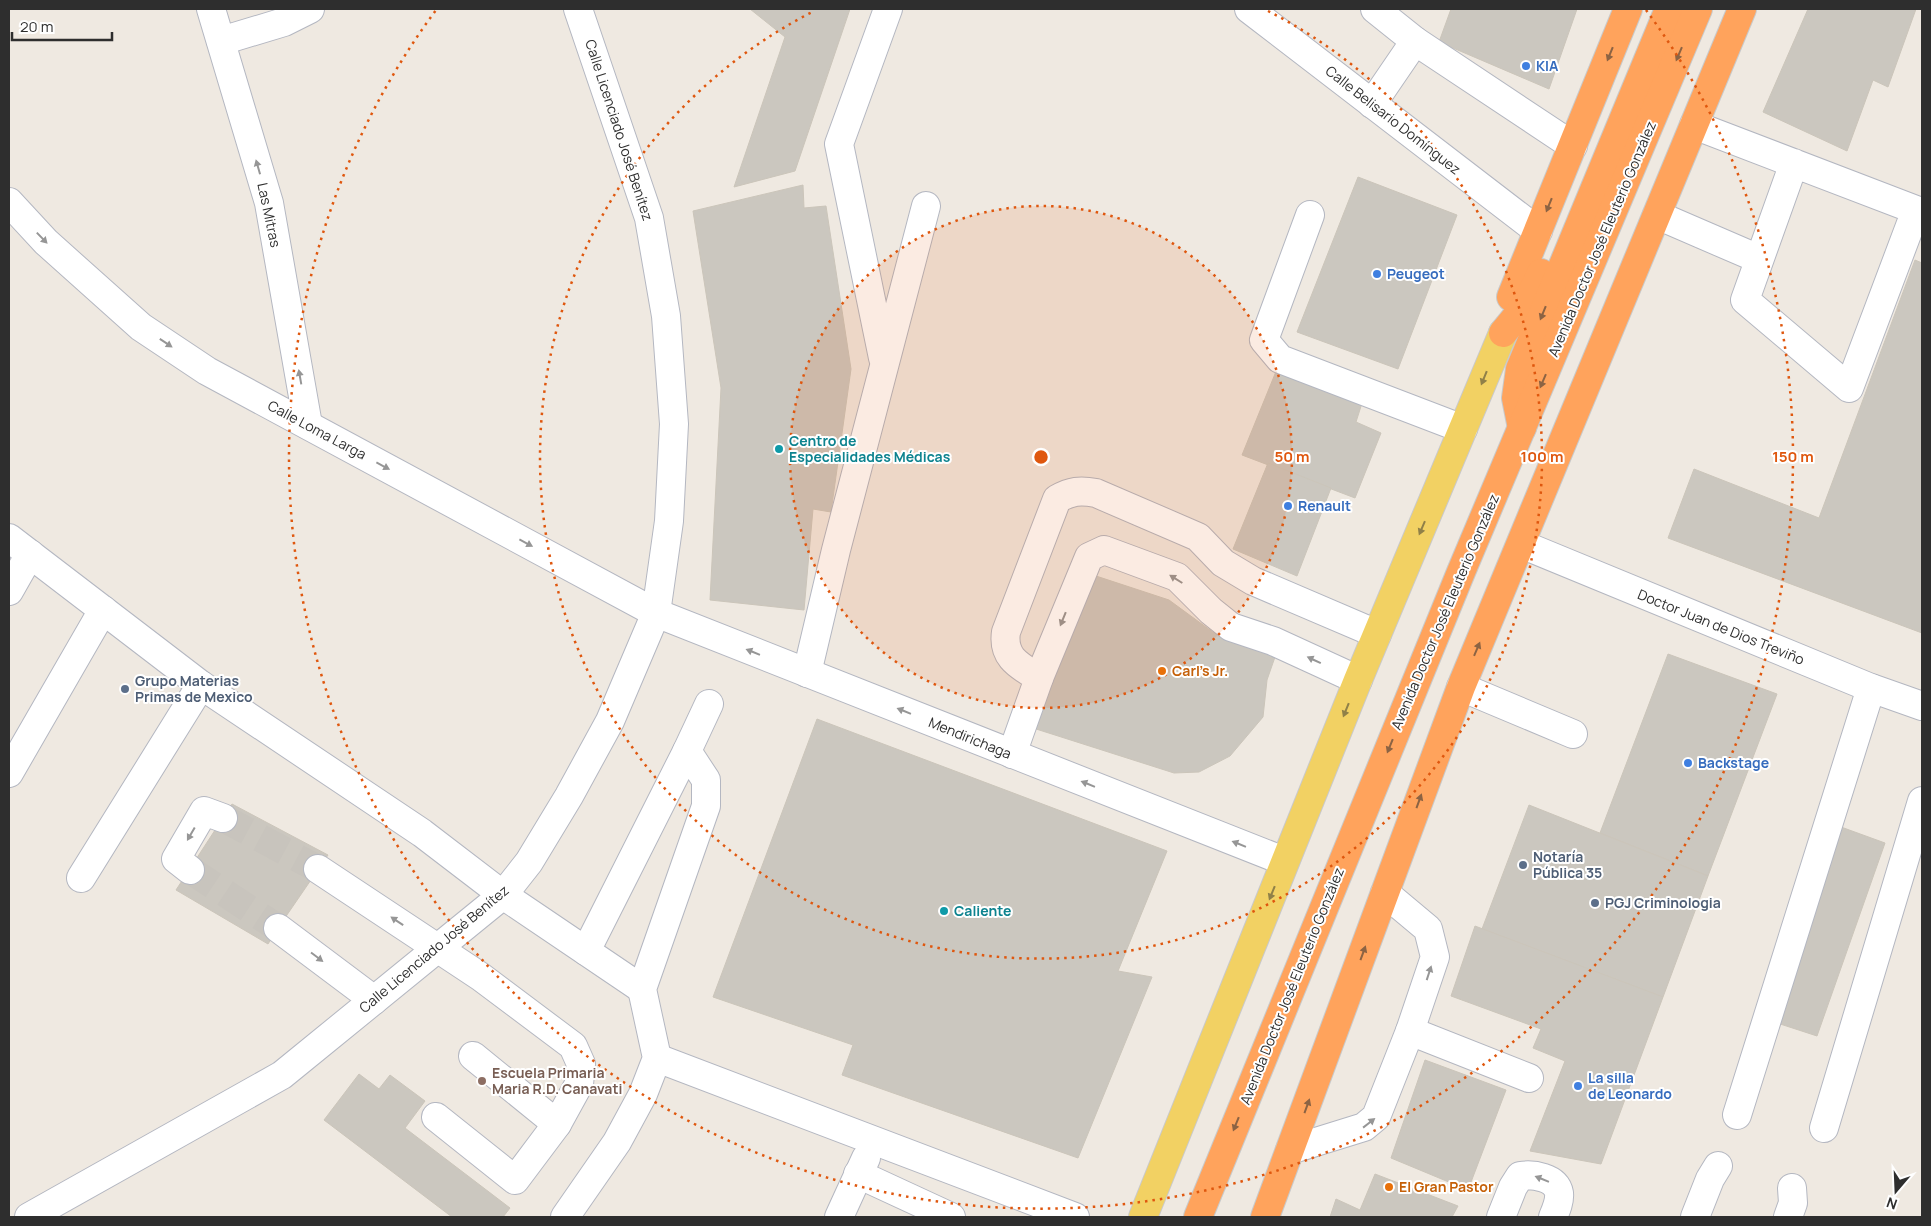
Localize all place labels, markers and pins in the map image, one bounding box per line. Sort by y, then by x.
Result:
place label: KIA [1536,56,1559,75]
marker: KIA [1520,60,1532,72]
place label: Peugeot [1387,264,1445,283]
marker: Peugeot [1371,268,1383,280]
place label: Centro de Especialidades Médicas [789,431,951,466]
marker: Centro de Especialidades Médicas [773,443,785,455]
centre of rings [1032,448,1050,466]
place label: Renault [1298,496,1351,515]
marker: Renault [1282,500,1294,512]
place label: Carl's Jr. [1172,661,1228,680]
marker: Carl's Jr. [1156,665,1168,677]
place label: Grupo Materias Primas de Mexico [135,671,253,706]
marker: Grupo Materias Primas de Mexico [119,683,131,695]
place label: Backstage [1698,753,1769,772]
marker: Backstage [1682,757,1694,769]
place label: Notaría Pública 35 [1533,847,1602,882]
marker: Notaría Pública 35 [1517,859,1529,871]
place label: PGJ Criminologia [1605,893,1721,912]
marker: PGJ Criminologia [1589,897,1601,909]
place label: Caliente [954,901,1011,920]
marker: Caliente [938,905,950,917]
place label: Escuela Primaria Maria R.D. Canavati [492,1063,622,1098]
place label: La silla de Leonardo [1588,1068,1672,1103]
marker: Escuela Primaria Maria R.D. Canavati [476,1075,488,1087]
marker: La silla de Leonardo [1572,1080,1584,1092]
place label: El Gran Pastor [1399,1177,1494,1196]
marker: El Gran Pastor [1383,1181,1395,1193]

